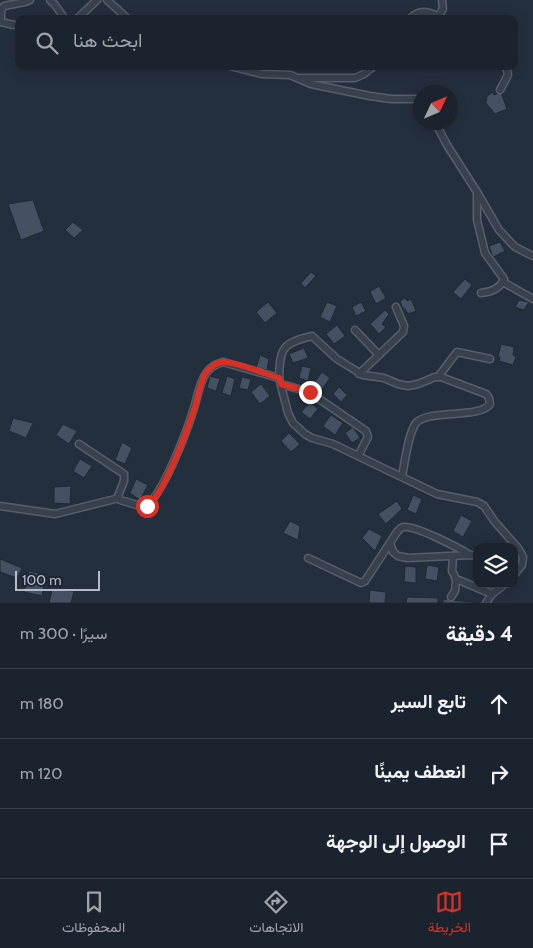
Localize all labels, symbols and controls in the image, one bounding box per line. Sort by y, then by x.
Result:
search box [15,15,518,70]
icon: search [33,29,61,57]
text: ابحث هنا [73,29,142,52]
north arrow [413,85,458,130]
route end [299,381,322,404]
route start [136,495,159,518]
map controls [473,543,518,588]
button: layers [473,543,518,588]
scale bar [15,568,100,591]
text: 100 m [22,571,62,589]
text: 4 دقيقة [446,621,513,646]
text: سيرًا · 300 m [20,624,107,643]
text: تابع السير [391,690,466,713]
icon: ahead [485,690,513,718]
text: 180 m [20,694,64,713]
text: انعطف يمينًا [374,760,466,783]
icon: right [485,760,513,788]
text: 120 m [20,764,62,783]
text: الوصول إلى الوجهة [326,830,466,853]
icon: arrive [485,830,513,858]
tab: المحفوظات [62,888,125,940]
tab: الاتجاهات [249,888,304,940]
tab: الخريطة [428,888,471,940]

